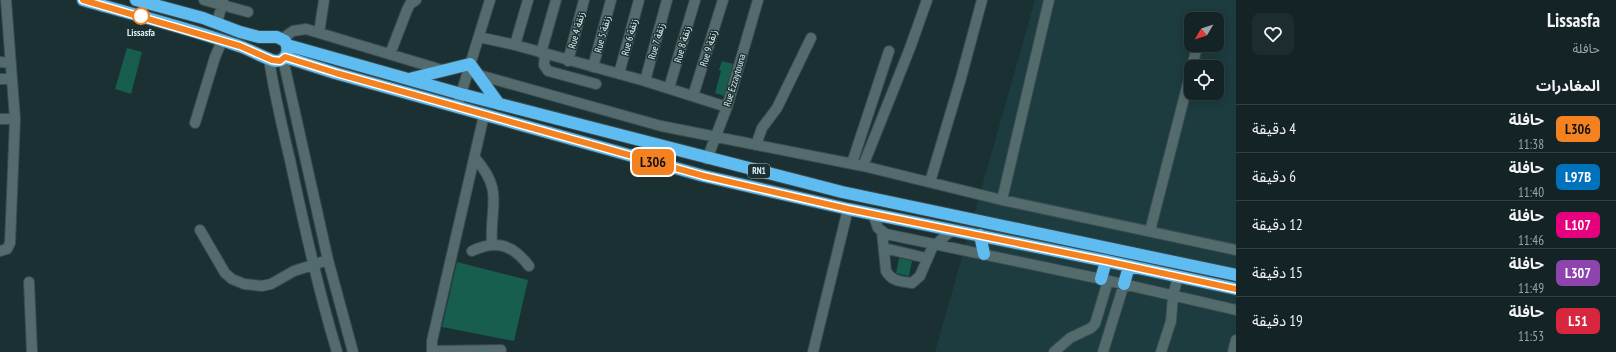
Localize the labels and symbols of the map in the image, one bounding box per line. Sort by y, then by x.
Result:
marker: Lissasfa [132,7,150,25]
street label: Rue 4 زنقة [565,10,588,50]
north arrow [1184,12,1224,52]
street label: Rue 5 زنقة [591,14,614,54]
street label: Rue 6 زنقة [618,17,641,57]
street label: Rue 7 زنقة [645,21,668,61]
street label: Rue 8 زنقة [671,24,694,64]
place label: Lissasfa [127,26,155,39]
street label: Rue 9 زنقة [697,28,720,68]
street label: Rue Ezzaytouna [720,52,749,108]
line badge: L306 [625,149,681,175]
road number: RN1 [748,164,770,178]

